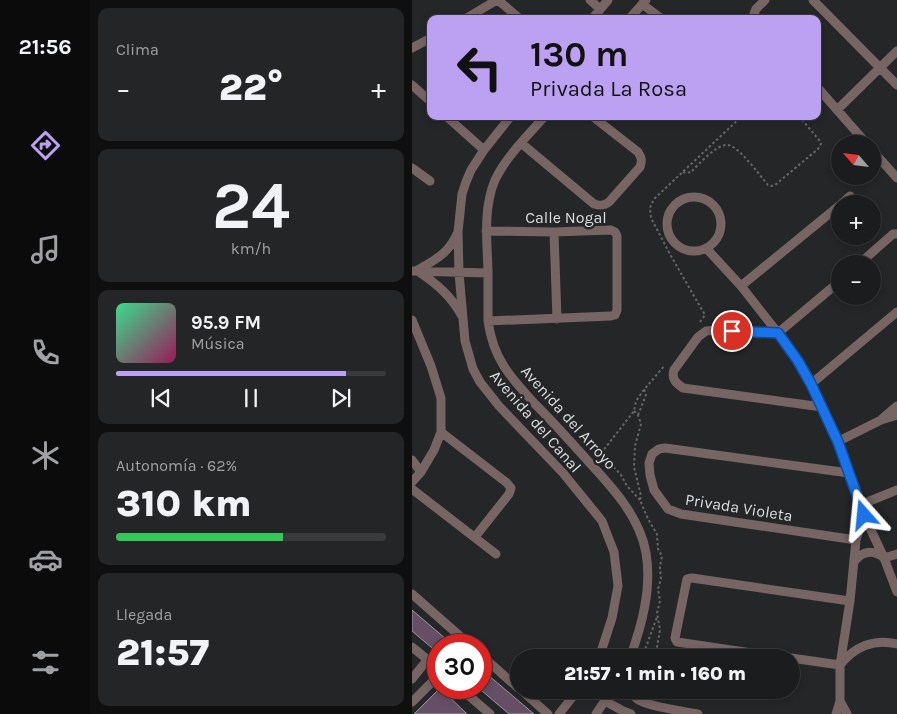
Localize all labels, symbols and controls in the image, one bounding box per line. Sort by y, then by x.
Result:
text: 21:56 [18,34,72,60]
text: 130 m [530,34,628,75]
icon: left [447,35,512,100]
text: Clima [116,40,159,59]
text: 22° [219,65,283,110]
text: − [116,72,131,105]
text: + [371,72,386,105]
text: Privada La Rosa [530,76,687,102]
icon: directions [28,128,63,163]
north arrow [831,135,881,185]
map controls [831,135,881,305]
text: 24 [212,168,290,244]
button: + [831,195,881,245]
street label: Calle Nogal [525,208,607,227]
icon: music [28,232,63,267]
text: km/h [231,239,271,258]
button: − [831,255,881,305]
pin [711,310,753,352]
text: 95.9 FM [191,312,261,334]
icon: arrive [718,317,746,345]
text: Música [191,334,244,353]
icon: phone [28,335,63,370]
street label: Avenida del Arroyo [517,361,620,473]
street label: Avenida del Canal [486,366,585,476]
icon: previous [147,384,175,412]
icon: pause [237,384,265,412]
icon: next [327,384,355,412]
icon: climate [28,438,63,473]
text: Autonomía · 62% [116,456,237,475]
text: 310 km [116,481,252,526]
position arrow [837,488,889,540]
street label: Privada Violeta [684,490,794,525]
icon: car [28,542,63,577]
text: Llegada [116,605,172,624]
text: 21:57 [116,630,209,675]
speed limit sign: 30 [427,634,492,699]
icon: filters [28,645,63,680]
text: 21:57 · 1 min · 160 m [564,663,746,685]

